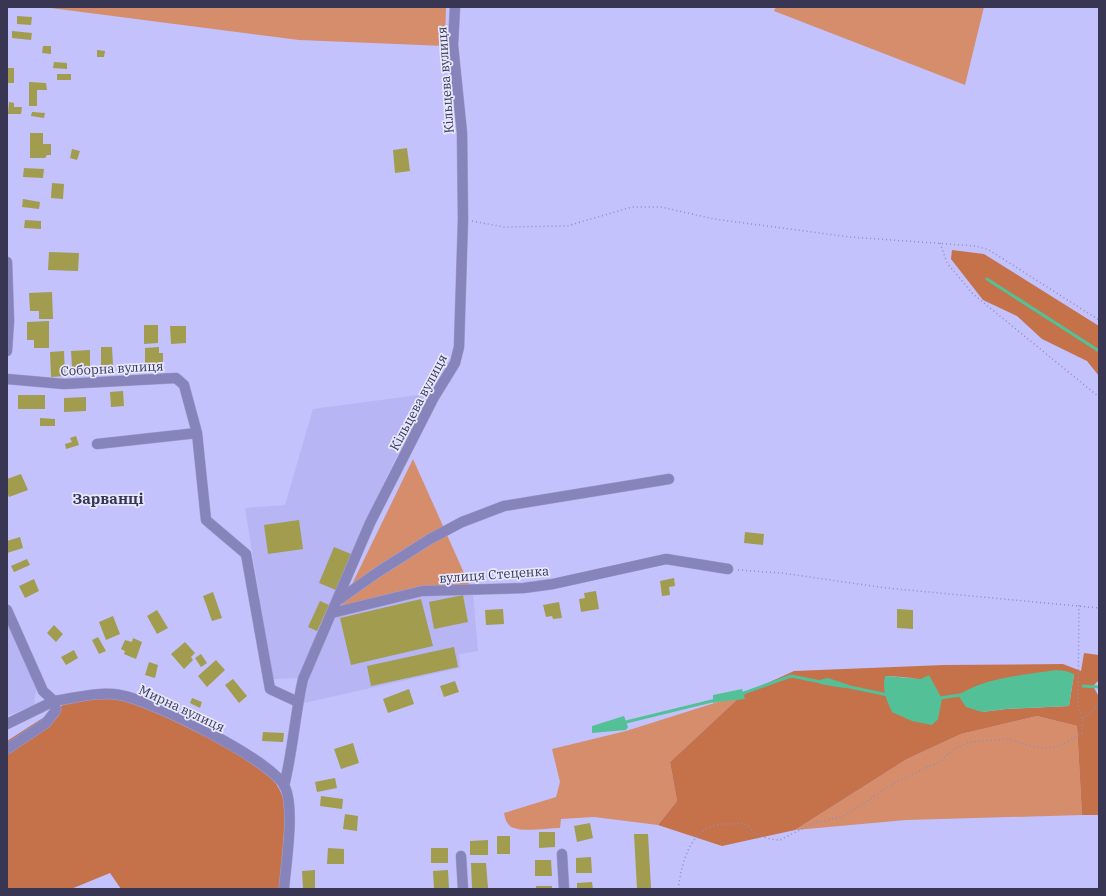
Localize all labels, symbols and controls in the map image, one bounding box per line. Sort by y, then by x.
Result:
street label: Кільцева вулиця [433,26,458,134]
street label: Кільцева вулиця [386,351,451,454]
street label: Соборна вулиця [60,357,164,380]
district label: Зарванці [73,489,143,508]
street label: вулиця Стеценка [439,562,550,587]
street label: Мирна вулиця [136,681,227,736]

